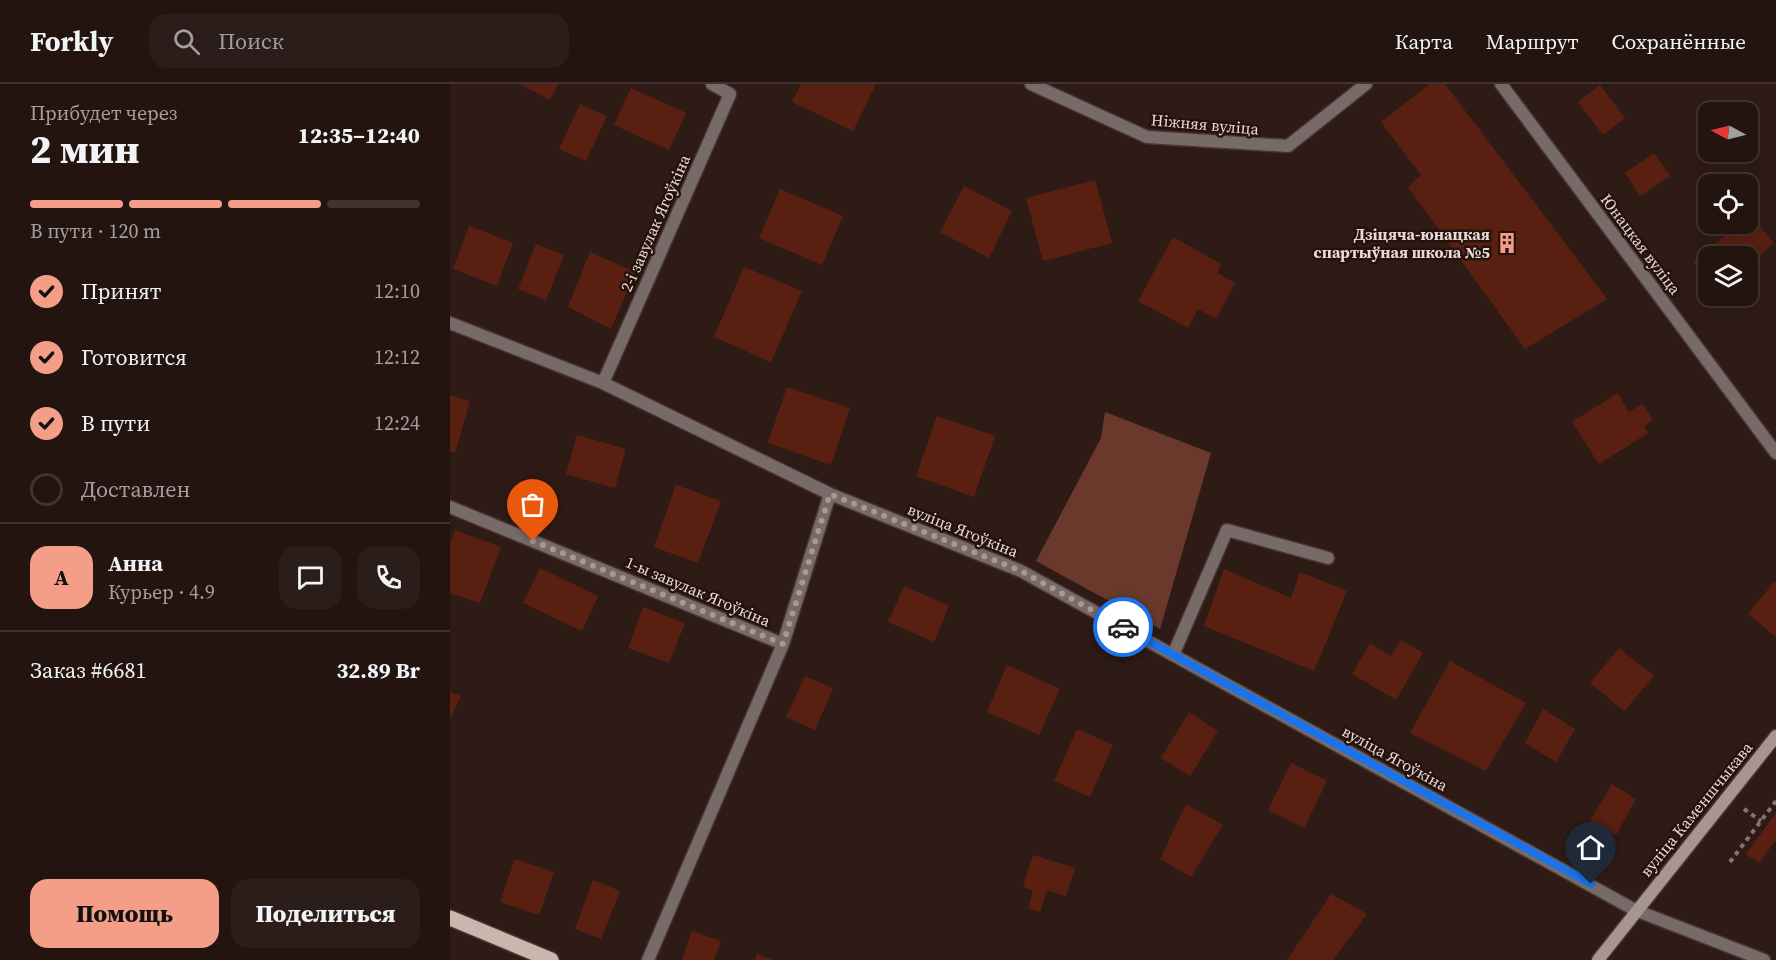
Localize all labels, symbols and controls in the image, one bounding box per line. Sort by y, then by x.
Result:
search box [149,14,569,68]
text: Forkly [30,22,113,60]
icon: search [170,25,203,58]
text: Поиск [218,26,284,56]
text: Карта [1395,27,1453,56]
text: Маршрут [1486,27,1579,56]
text: Сохранённые [1612,27,1746,56]
text: Прибудет через [30,99,177,127]
north arrow [1698,102,1758,162]
map controls [1698,102,1758,306]
street label: Ніжняя вуліца [1150,108,1261,140]
text: 12:35–12:40 [298,120,420,150]
text: 2 мин [30,123,139,176]
street label: 2-і завулак Ягоўкіна [615,150,696,295]
button: locate [1698,174,1758,234]
street label: Юнацкая вуліца [1596,189,1687,300]
text: В пути · 120 m [30,217,161,245]
place label: Дзіцяча-юнацкая спартыўная школа №5 [1314,223,1490,263]
building icon: Дзіцяча-юнацкая спартыўная школа №5 [1495,231,1519,255]
button: layers [1698,246,1758,306]
icon: check [30,275,63,308]
text: Принят [81,276,161,306]
text: 12:10 [374,277,420,305]
icon: check [30,341,63,374]
text: Готовится [81,342,187,372]
text: 12:12 [374,343,420,371]
icon: check [30,407,63,440]
text: В пути [81,408,150,438]
text: 12:24 [374,409,420,437]
text: Доставлен [81,474,191,504]
pin [507,479,558,541]
icon: bag [516,488,549,521]
street label: вуліца Ягоўкіна [904,498,1022,563]
button: chat [279,546,342,609]
button: phone [357,546,420,609]
text: Анна [108,548,163,578]
street label: 1-ы завулак Ягоўкіна [622,551,775,632]
text: А [54,562,69,592]
text: Курьер · 4.9 [108,578,215,606]
courier [1093,597,1153,657]
icon: car [1107,611,1140,644]
text: Заказ #6681 [30,655,146,685]
text: 32.89 Br [336,655,420,685]
street label: вуліца Ягоўкіна [1338,720,1453,797]
street label: вуліца Каменшчыкава [1635,736,1758,881]
pin [1565,822,1616,884]
icon: home [1574,831,1607,864]
button: Помощь [30,879,219,948]
button: Поделиться [231,879,420,948]

